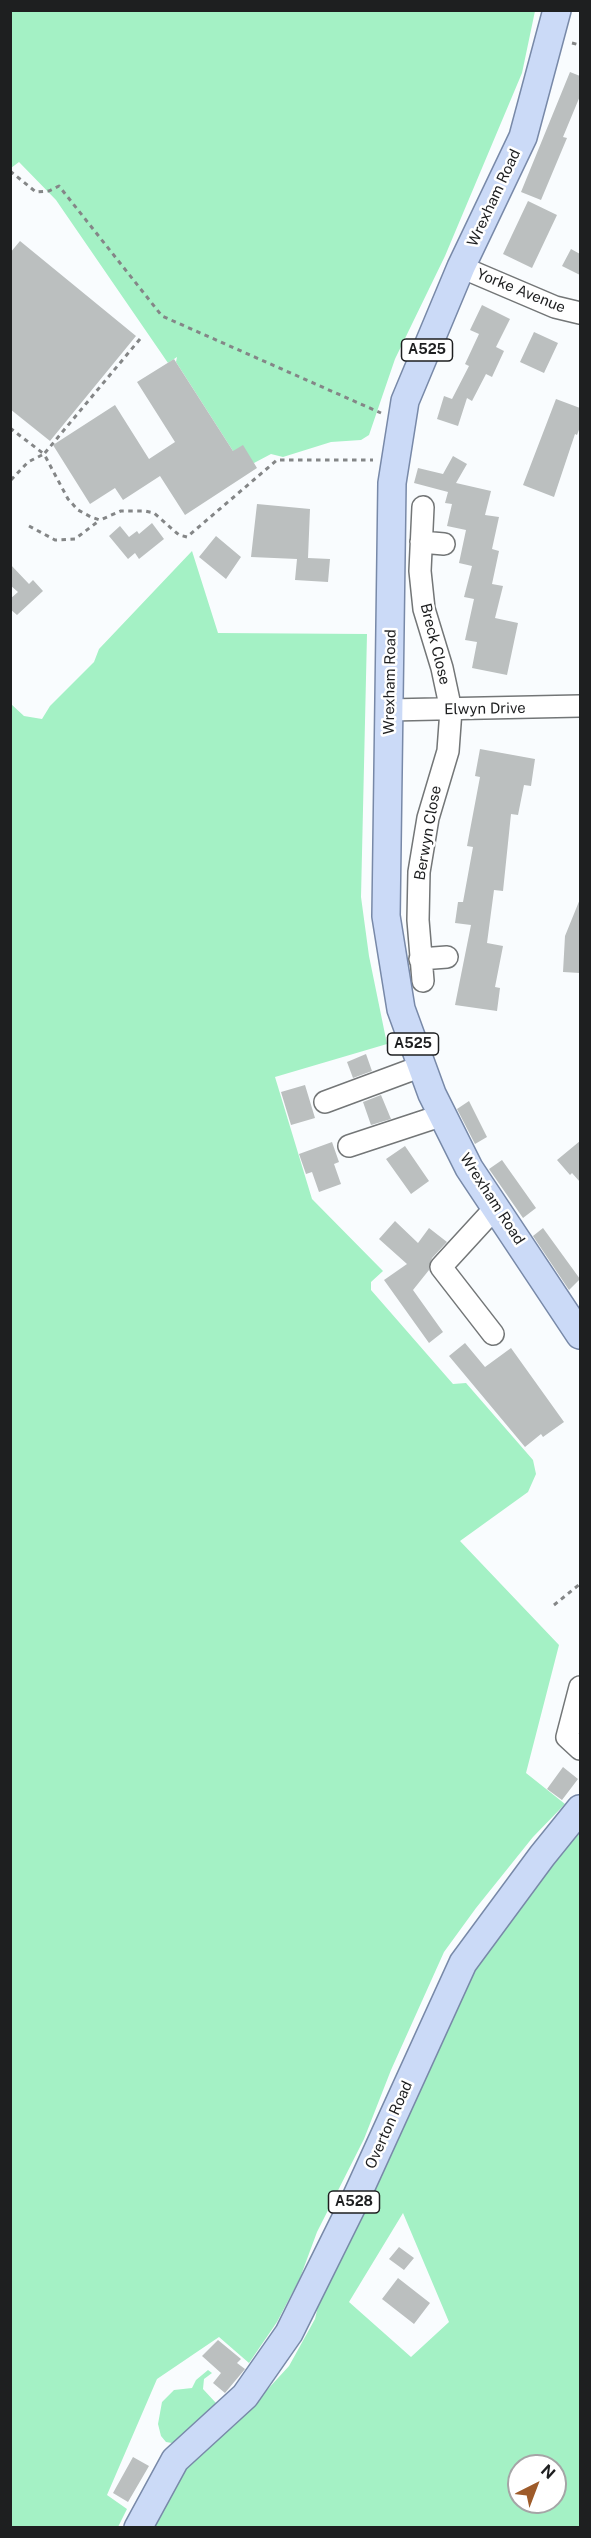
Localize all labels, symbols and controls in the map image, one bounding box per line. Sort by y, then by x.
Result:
street label: Wrexham Road [464,146,524,250]
street label: Yorke Avenue [474,265,568,317]
road number: A525 [402,339,452,361]
street label: Breck Close [416,601,454,687]
street label: Wrexham Road [380,629,400,735]
street label: Elwyn Drive [444,699,526,719]
street label: Berwyn Close [411,784,445,882]
road number: A525 [388,1033,438,1055]
street label: Wrexham Road [456,1150,528,1248]
street label: Overton Road [362,2078,416,2172]
road number: A528 [328,2191,380,2213]
north arrow [507,2454,567,2514]
text: N [537,2460,559,2483]

